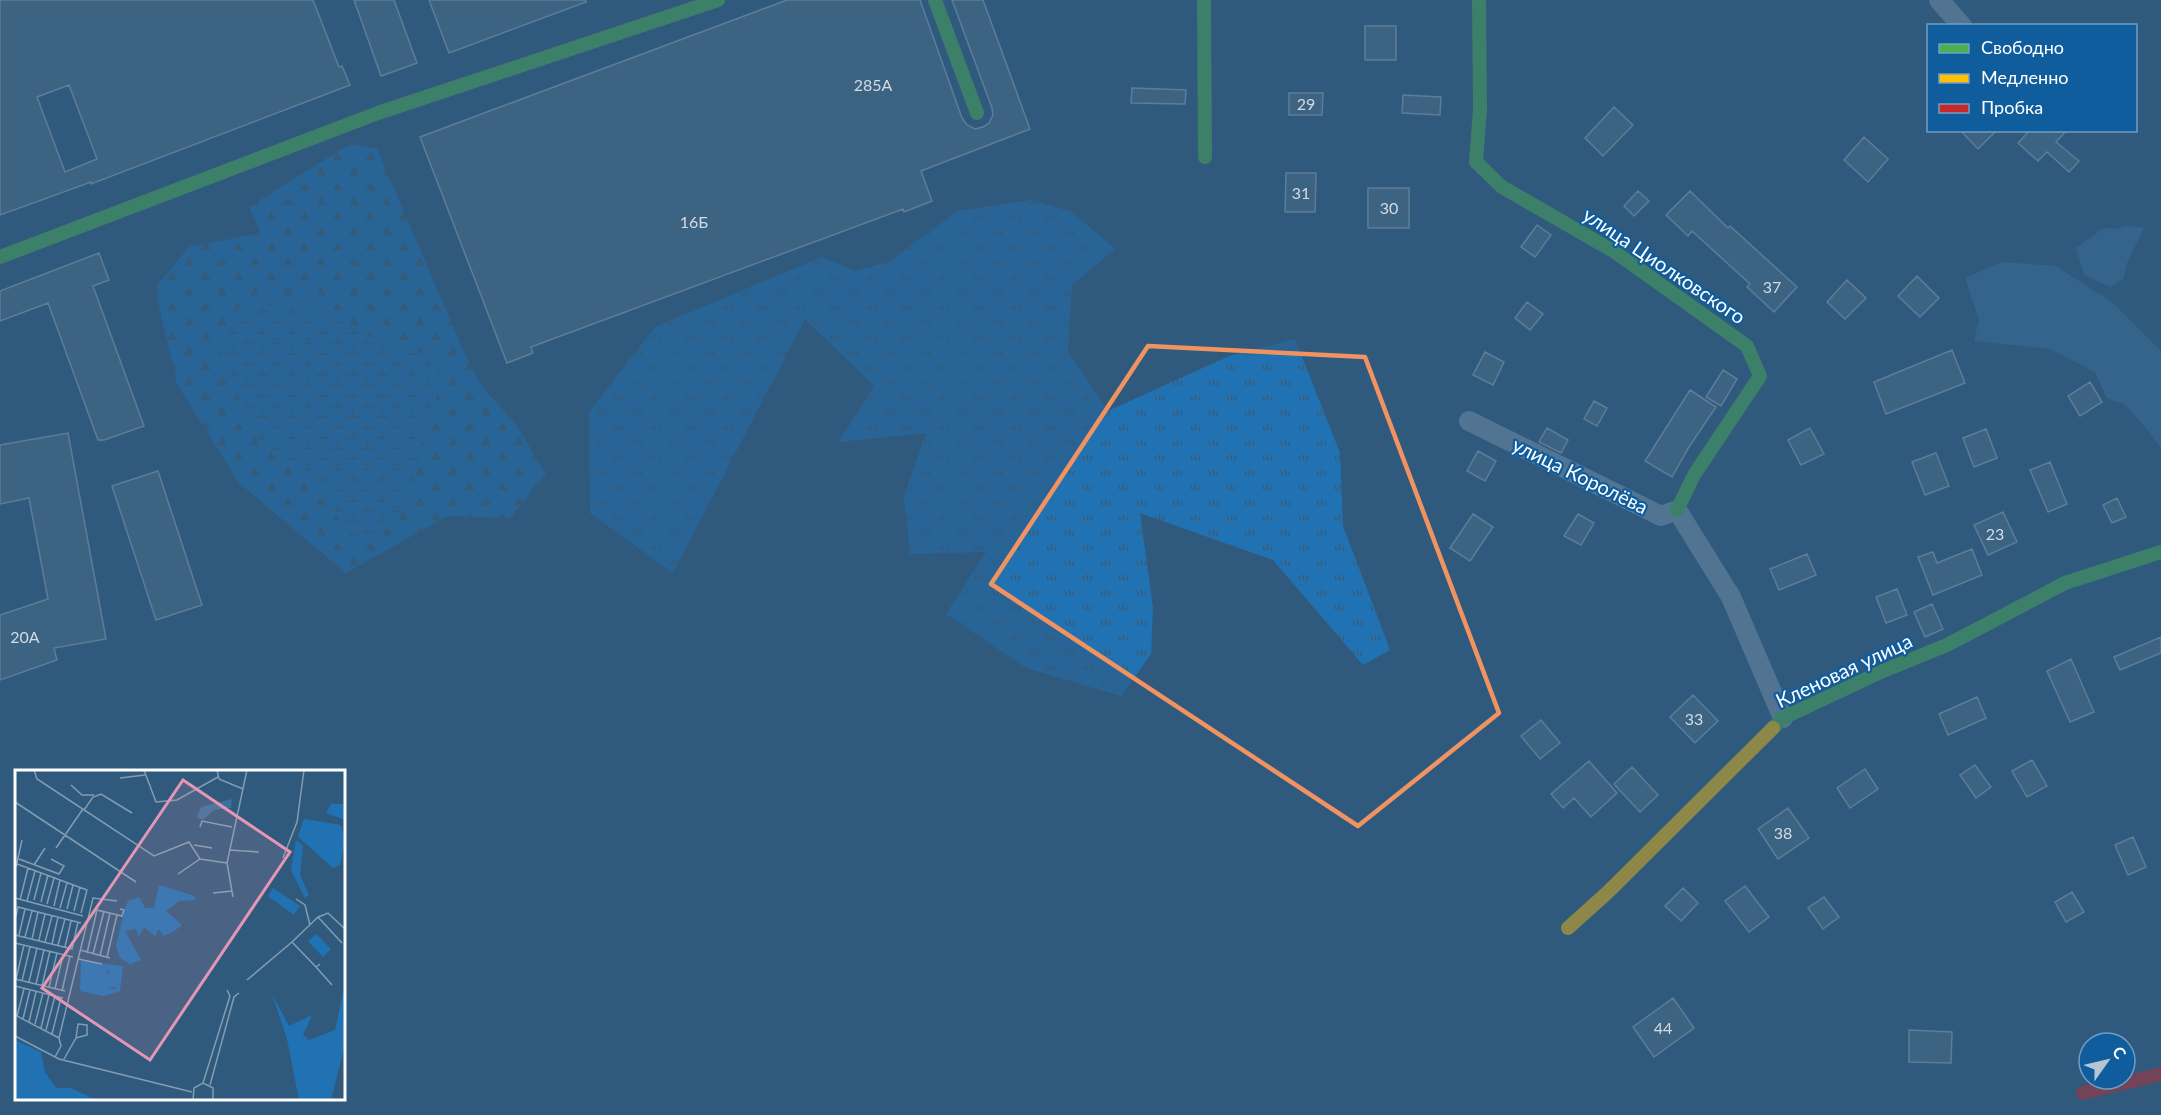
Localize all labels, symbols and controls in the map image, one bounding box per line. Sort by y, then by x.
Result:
legend [1927,24,2137,132]
text: Свободно [1981,36,2064,58]
text: Медленно [1981,66,2069,88]
house number: 285А [854,75,893,94]
house number: 29 [1297,94,1315,113]
text: Пробка [1981,96,2043,118]
house number: 31 [1292,183,1310,202]
house number: 30 [1380,198,1398,217]
street label: улица Циолковского [1579,202,1750,328]
house number: 16Б [680,212,708,231]
house number: 37 [1763,277,1781,296]
street label: улица Королёва [1509,432,1652,518]
house number: 23 [1986,524,2004,543]
house number: 20А [10,627,40,646]
street label: Кленовая улица [1772,628,1916,712]
house number: 33 [1685,709,1703,728]
inset map [15,770,345,1100]
house number: 38 [1774,823,1792,842]
house number: 44 [1654,1018,1672,1037]
north arrow [2077,1031,2137,1091]
text: С [2109,1043,2131,1062]

